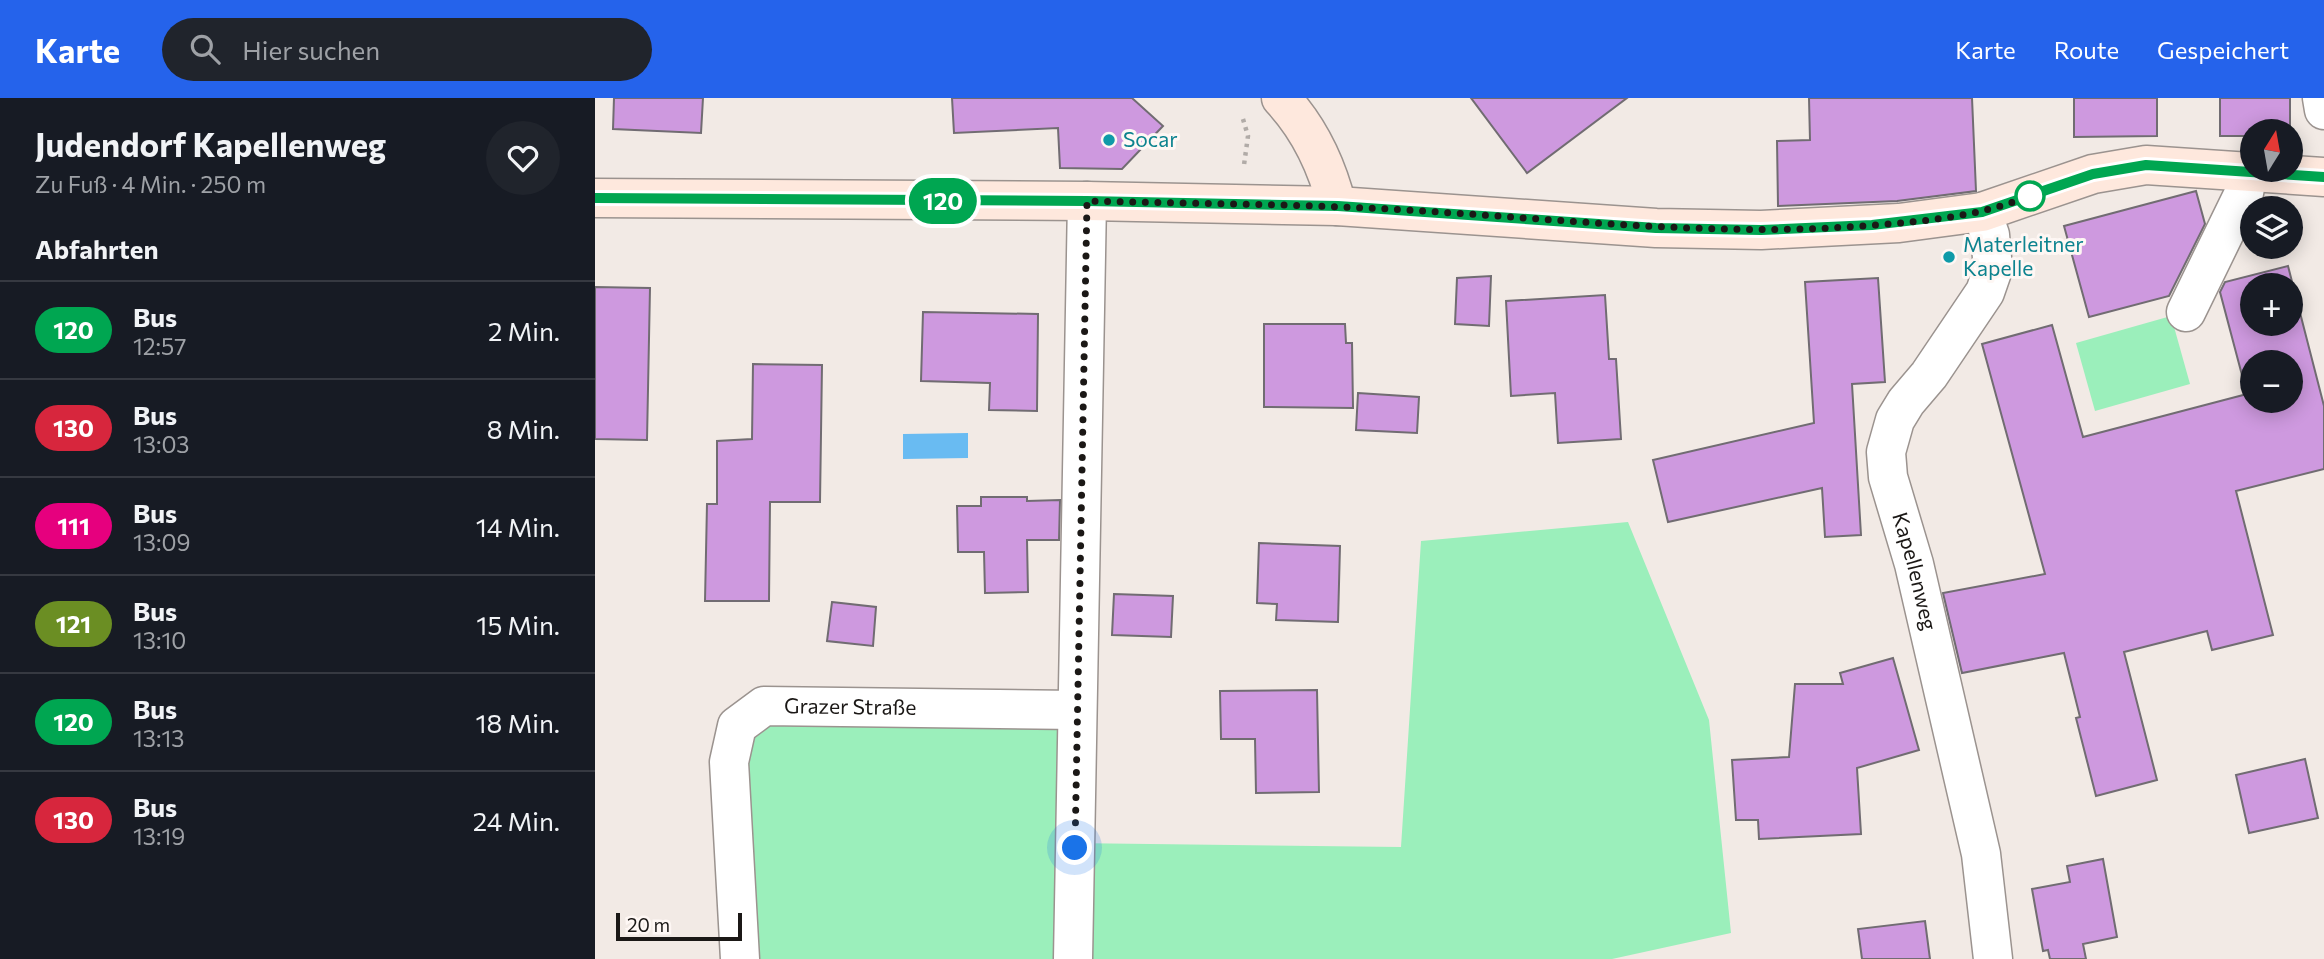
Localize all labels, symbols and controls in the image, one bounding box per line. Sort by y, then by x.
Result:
search box [162,18,652,81]
text: Karte [35,29,120,70]
icon: search [186,30,224,68]
text: Hier suchen [242,34,380,65]
text: Karte [1955,35,2016,64]
text: Route [2054,35,2119,64]
text: Gespeichert [2157,35,2289,64]
north arrow [2240,119,2303,182]
map controls [2240,119,2303,413]
button: heart [486,121,560,195]
text: Judendorf Kapellenweg [35,123,386,164]
place label: Socar [1123,126,1178,151]
marker: Socar [1101,132,1117,148]
text: Zu Fuß · 4 Min. · 250 m [35,170,266,198]
line badge: 120 [903,178,983,224]
unlabelled marker [2015,181,2045,211]
text: 120 [923,186,963,215]
button: layers [2240,196,2303,259]
place label: Materleitner Kapelle [1963,231,2084,280]
text: Abfahrten [35,233,158,264]
marker: Materleitner Kapelle [1941,249,1957,265]
button: + [2240,273,2303,336]
text: Bus [133,301,177,332]
text: 120 [53,315,94,344]
text: 2 Min. [488,315,560,346]
text: 12:57 [133,332,186,360]
button: − [2240,350,2303,413]
text: Bus [133,399,177,430]
text: 130 [53,413,94,442]
text: 8 Min. [487,413,560,444]
text: 13:03 [133,430,189,458]
text: Bus [133,497,177,528]
street label: Kapellenweg [1888,509,1943,633]
text: 111 [57,511,90,540]
text: 14 Min. [476,511,560,542]
text: 13:09 [133,528,190,556]
text: Bus [133,595,177,626]
text: 121 [56,609,91,638]
text: 15 Min. [476,609,560,640]
text: 13:10 [133,626,186,654]
street label: Grazer Straße [784,692,916,719]
text: Bus [133,693,177,724]
text: 120 [53,707,94,736]
text: 18 Min. [476,707,560,738]
text: 13:13 [133,724,184,752]
text: Bus [133,791,177,822]
text: 130 [53,805,94,834]
text: 24 Min. [473,805,560,836]
text: 13:19 [133,822,185,850]
your location [1057,830,1092,865]
scale bar [616,910,742,942]
text: 20 m [627,913,670,936]

